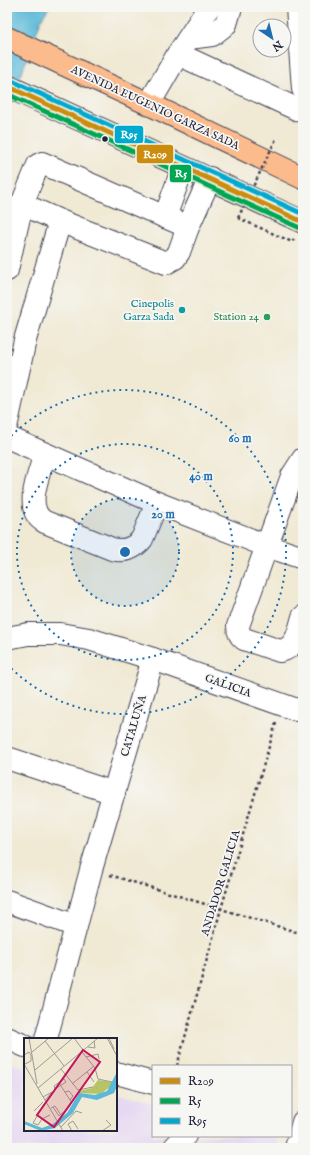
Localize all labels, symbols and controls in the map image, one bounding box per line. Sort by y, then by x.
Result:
north arrow [252,18,292,58]
text: N [269,36,286,54]
street label: AVENIDA EUGENIO GARZA SADA [68,62,242,154]
line badge: R95 [114,125,144,144]
text: R95 [120,128,138,142]
unlabelled marker [100,134,110,144]
line badge: R209 [136,144,174,164]
text: R209 [143,148,167,162]
line badge: R5 [169,164,192,183]
text: R5 [175,167,187,181]
place label: Cinepolis Garza Sada [123,297,174,324]
marker: Cinepolis Garza Sada [177,305,187,315]
place label: Station 24 [213,310,260,324]
marker: Station 24 [262,312,272,322]
text: 60 m [229,431,252,446]
text: 40 m [189,469,214,484]
text: 20 m [151,507,175,522]
centre of rings [118,545,132,559]
street label: GALICIA [203,671,254,701]
street label: CATALUÑA [118,693,150,758]
street label: ANDADOR GALICIA [198,828,244,939]
inset map [24,1038,117,1131]
legend [152,1065,292,1137]
text: R209 [188,1074,214,1089]
text: R5 [188,1094,202,1109]
text: R95 [188,1114,207,1129]

